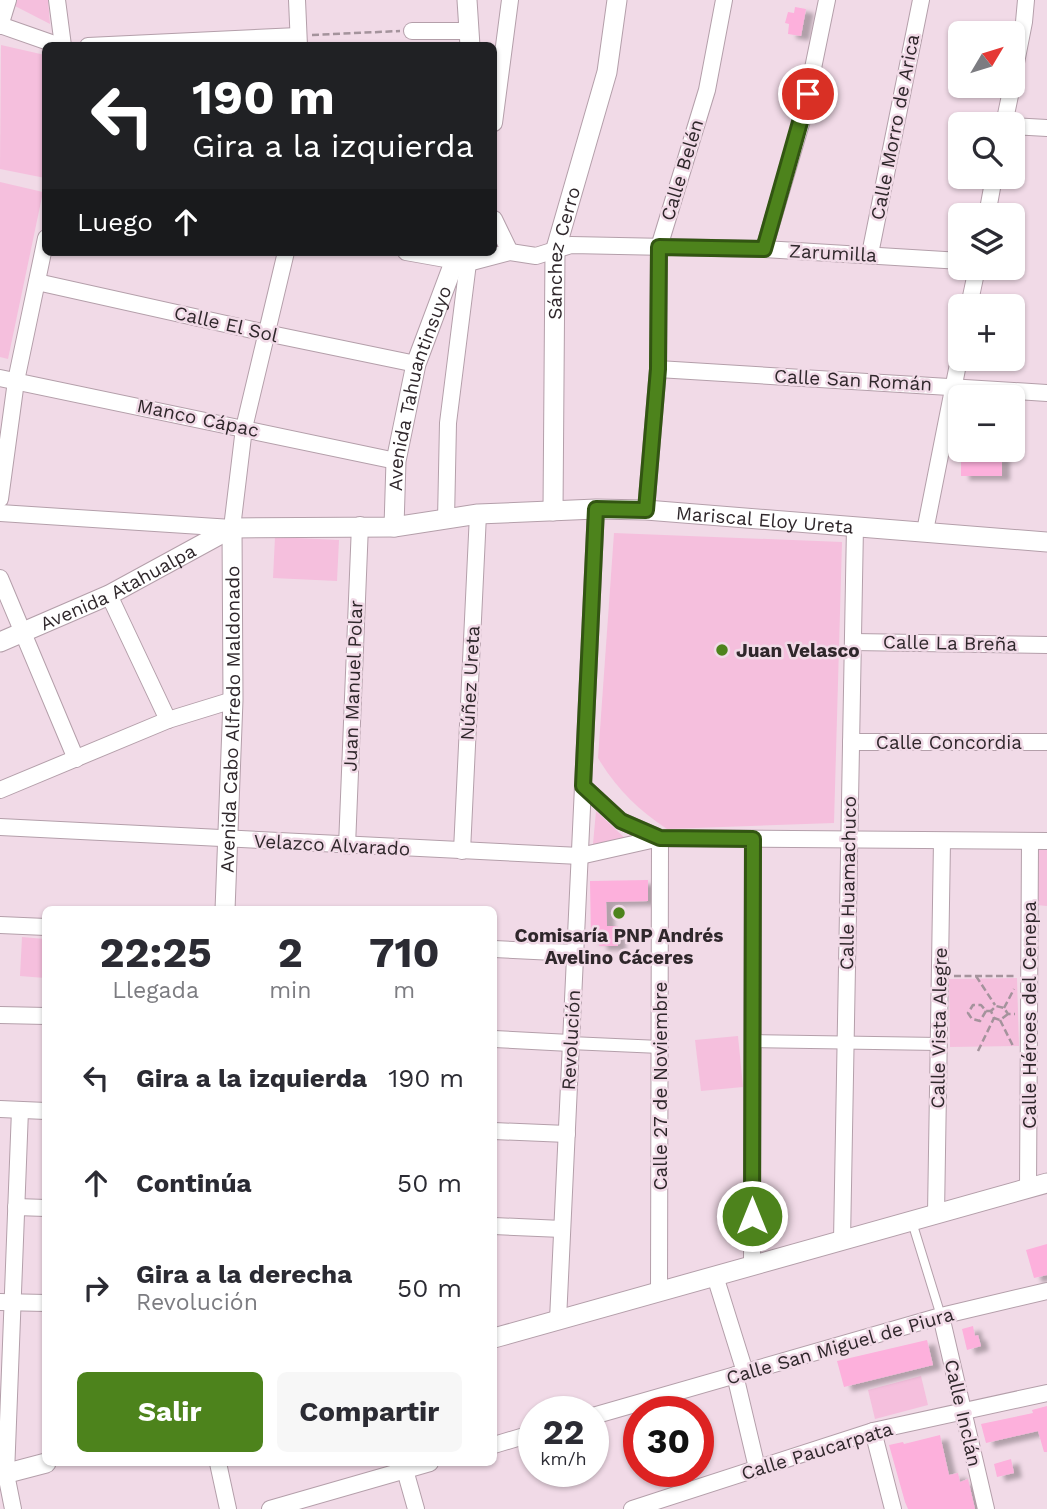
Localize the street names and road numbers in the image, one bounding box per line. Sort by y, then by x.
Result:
street label: Calle Morro de Arica [866,32,924,222]
street label: Calle Belén [656,117,708,223]
street label: Sánchez Cerro [543,184,585,320]
street label: Zarumilla [789,239,878,267]
street label: Avenida Tahuantinsuyo [384,282,456,491]
street label: Calle El Sol [172,301,280,347]
street label: Calle San Román [773,364,933,396]
street label: Manco Cápac [135,394,261,442]
street label: Mariscal Eloy Ureta [675,501,855,538]
street label: Avenida Atahualpa [36,538,200,635]
street label: Avenida Cabo Alfredo Maldonado [215,565,245,873]
street label: Juan Manuel Polar [339,600,367,772]
street label: Núñez Ureta [456,625,485,741]
street label: Calle La Breña [883,630,1018,656]
street label: Calle Concordia [876,731,1022,754]
street label: Calle Huamachuco [835,796,861,970]
street label: Velazco Alvarado [253,829,411,861]
street label: Calle Héroes del Cenepa [1018,901,1041,1129]
street label: Calle Vista Alegre [926,947,952,1109]
street label: Calle 27 de Noviembre [649,981,672,1191]
street label: Revolución [557,989,585,1091]
street label: Calle San Miguel de Piura [724,1302,957,1390]
street label: Calle Inclán [940,1357,986,1469]
street label: Calle Paucarpata [739,1417,896,1485]

